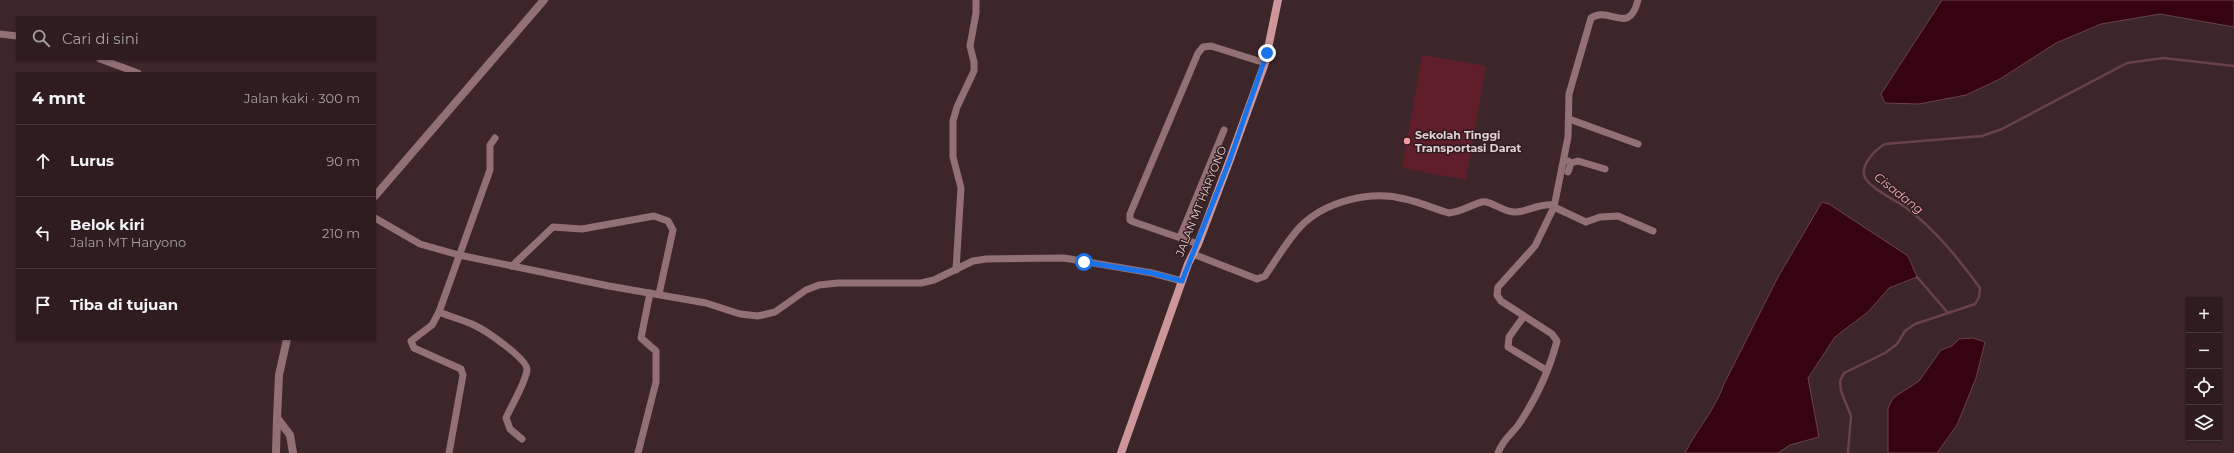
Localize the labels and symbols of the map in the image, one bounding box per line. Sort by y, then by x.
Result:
route end [1258,44,1276,62]
place label: Sekolah Tinggi Transportasi Darat [1415,128,1522,155]
marker: Sekolah Tinggi Transportasi Darat [1402,136,1412,146]
street label: JALAN MT HARYONO [1172,144,1230,259]
water label: Cisadang [1871,169,1927,217]
route start [1075,253,1093,271]

